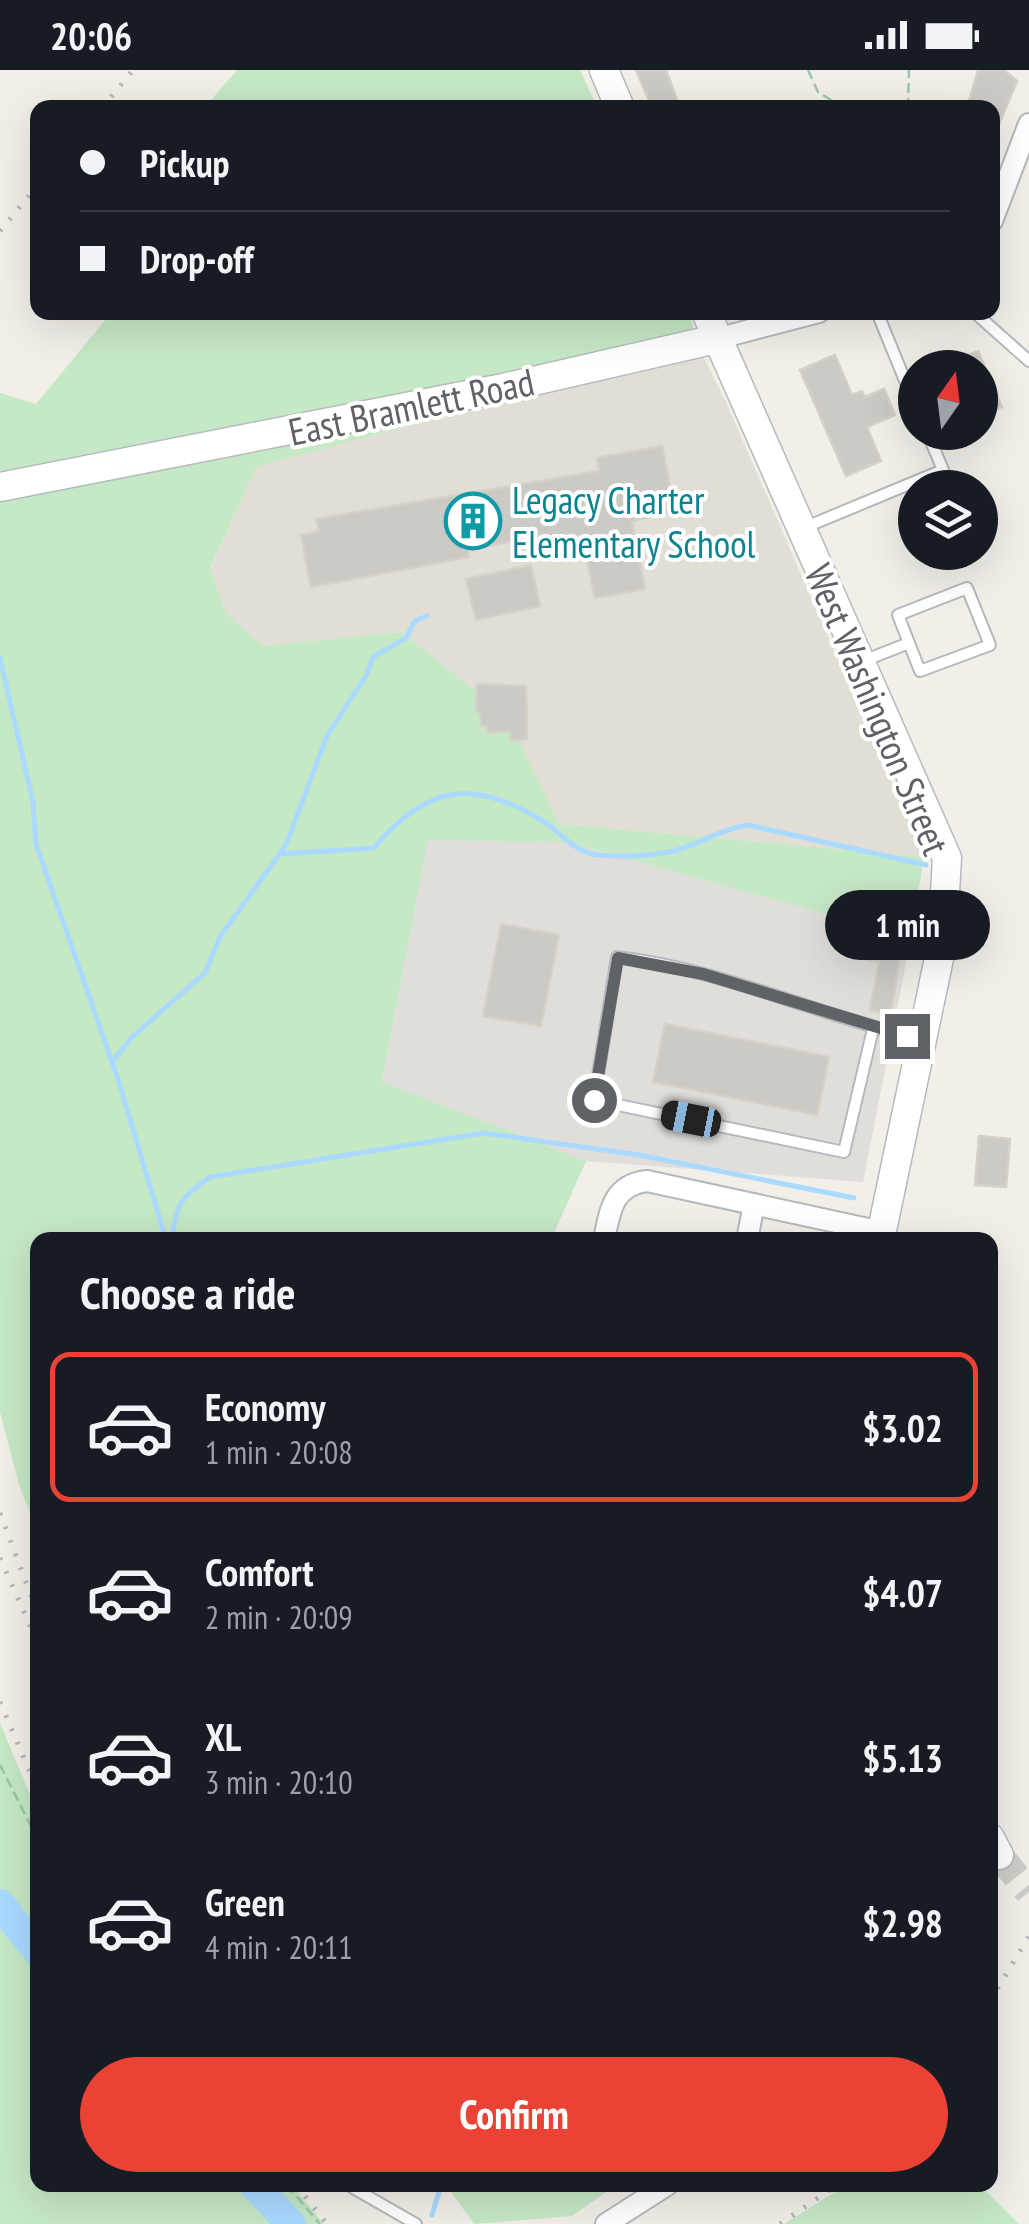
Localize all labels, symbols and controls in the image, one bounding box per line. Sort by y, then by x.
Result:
text: 20:06 [50,11,132,60]
text: Pickup [140,138,230,187]
text: Drop-off [140,234,254,283]
north arrow [898,350,998,450]
map controls [898,350,998,570]
street label: East Bramlett Road [284,356,538,456]
button: layers [898,470,998,570]
place label: Legacy Charter Elementary School [512,475,756,568]
building icon: Legacy Charter Elementary School [443,491,503,551]
street label: West Washington Street [795,556,962,862]
callout: 1 min [824,891,990,961]
text: 1 min [875,904,940,946]
route end [885,1014,930,1059]
route start [572,1078,617,1123]
car [659,1099,723,1139]
text: Choose a ride [80,1263,295,1321]
icon: car [85,1382,175,1472]
text: Economy [205,1382,325,1431]
text: $3.02 [862,1403,943,1452]
text: 1 min · 20:08 [205,1431,353,1473]
icon: car [85,1547,175,1637]
text: Comfort [205,1547,314,1596]
text: $4.07 [862,1568,943,1617]
text: 2 min · 20:09 [205,1596,353,1638]
icon: car [85,1712,175,1802]
text: XL [205,1712,241,1761]
text: $5.13 [862,1733,943,1782]
text: 3 min · 20:10 [205,1761,353,1803]
icon: car [85,1877,175,1967]
text: Green [205,1877,285,1926]
text: $2.98 [862,1898,943,1947]
text: 4 min · 20:11 [205,1926,353,1968]
button: Confirm [80,2057,948,2172]

